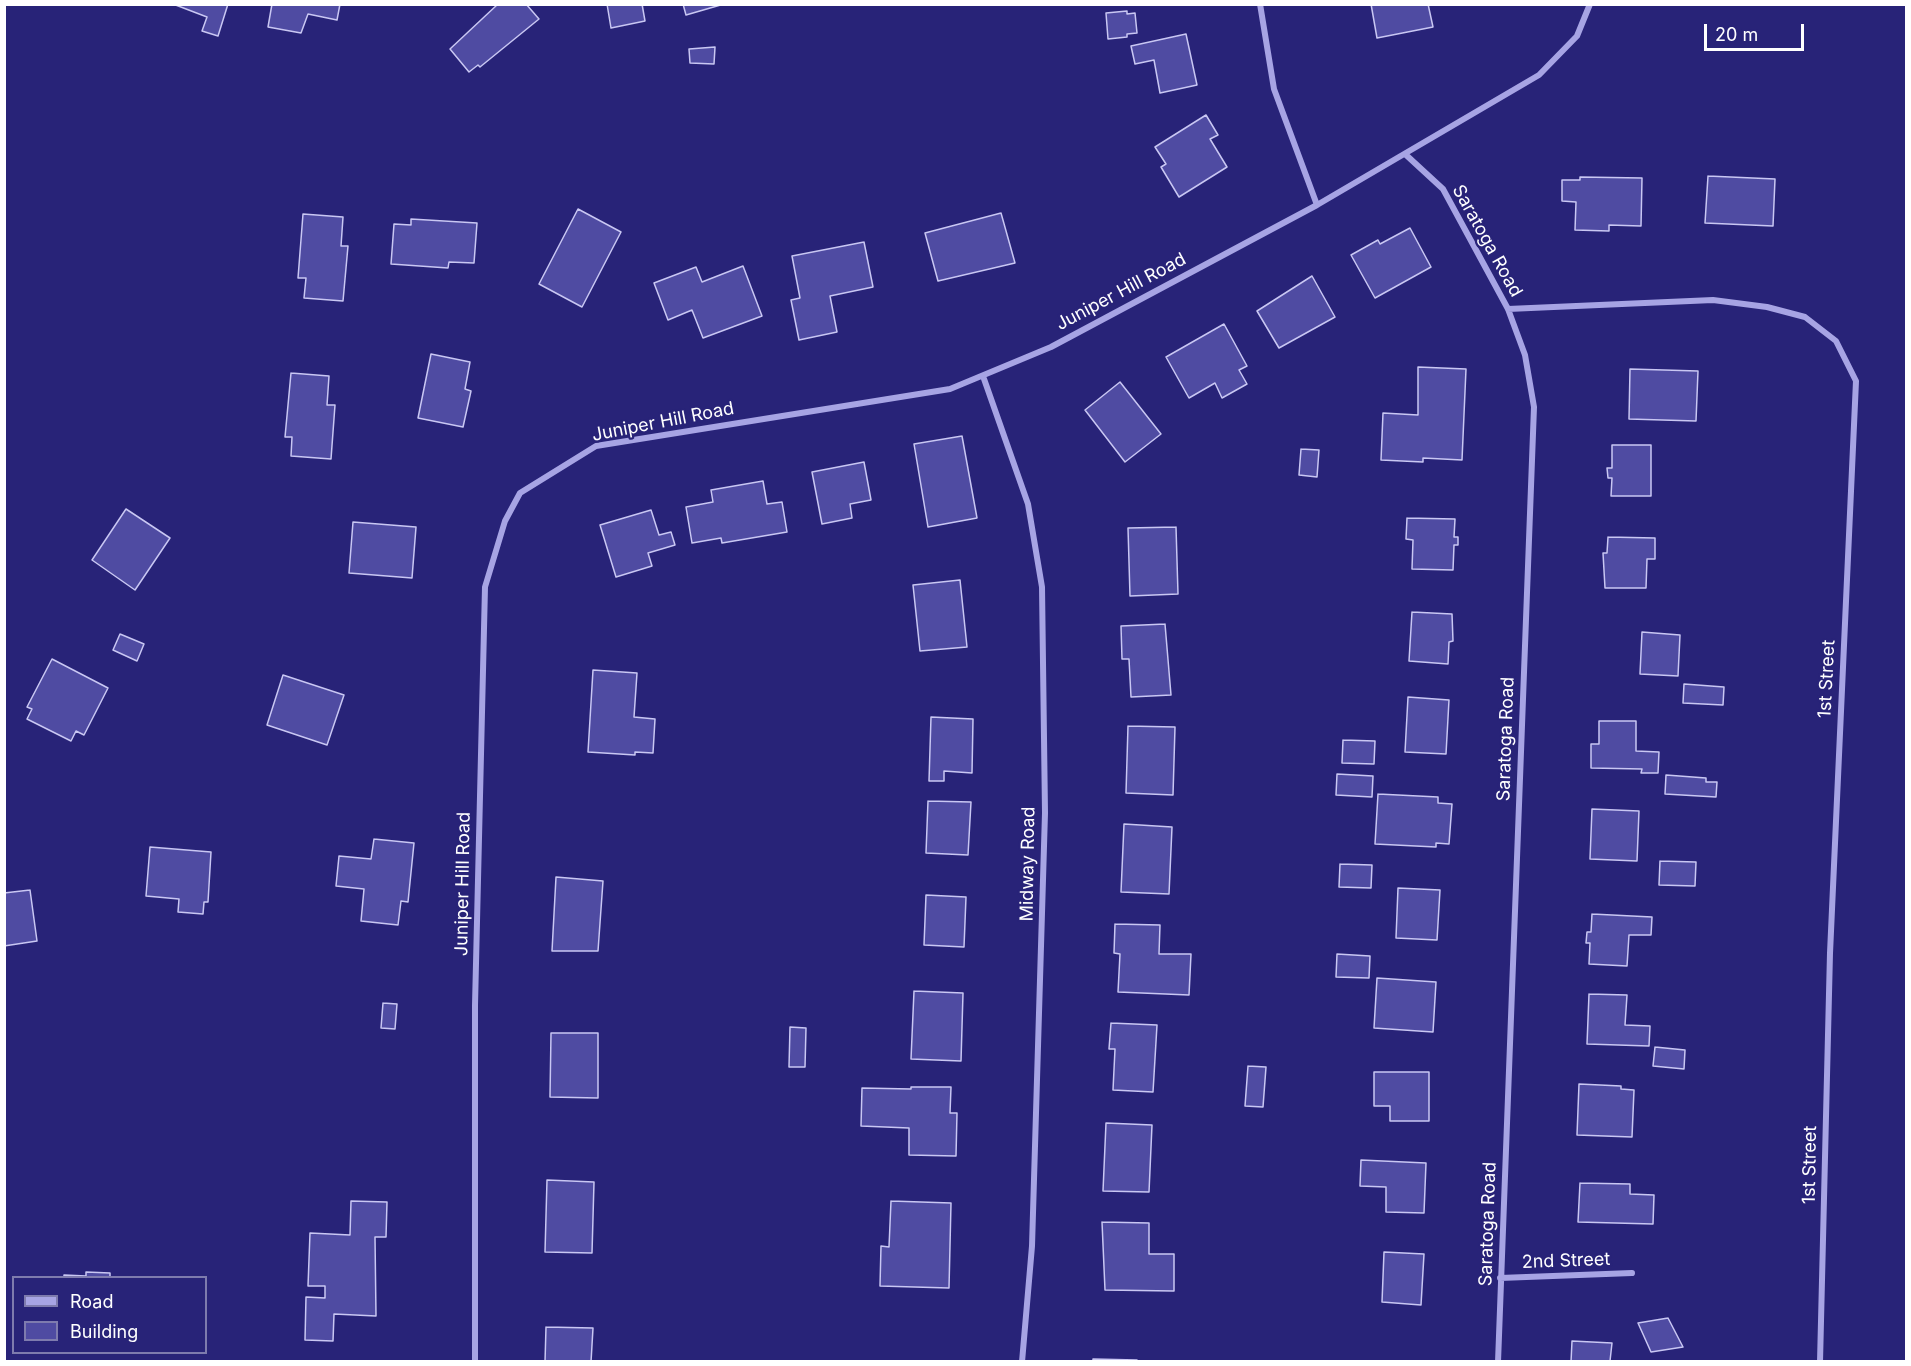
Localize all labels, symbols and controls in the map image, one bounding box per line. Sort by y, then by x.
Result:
scale bar [1707,12,1808,50]
text: 20 m [1715,24,1758,45]
street label: Saratoga Road [1447,181,1527,301]
street label: Juniper Hill Road [1052,249,1190,335]
street label: Juniper Hill Road [590,398,736,446]
street label: 1st Street [1814,639,1840,719]
street label: Saratoga Road [1493,676,1519,802]
street label: Midway Road [1016,806,1040,922]
street label: Juniper Hill Road [451,812,475,956]
street label: 1st Street [1799,1126,1821,1204]
street label: Saratoga Road [1475,1161,1501,1287]
street label: 2nd Street [1521,1249,1611,1273]
legend [12,1276,207,1354]
text: Road [70,1291,113,1312]
text: Building [70,1321,138,1342]

